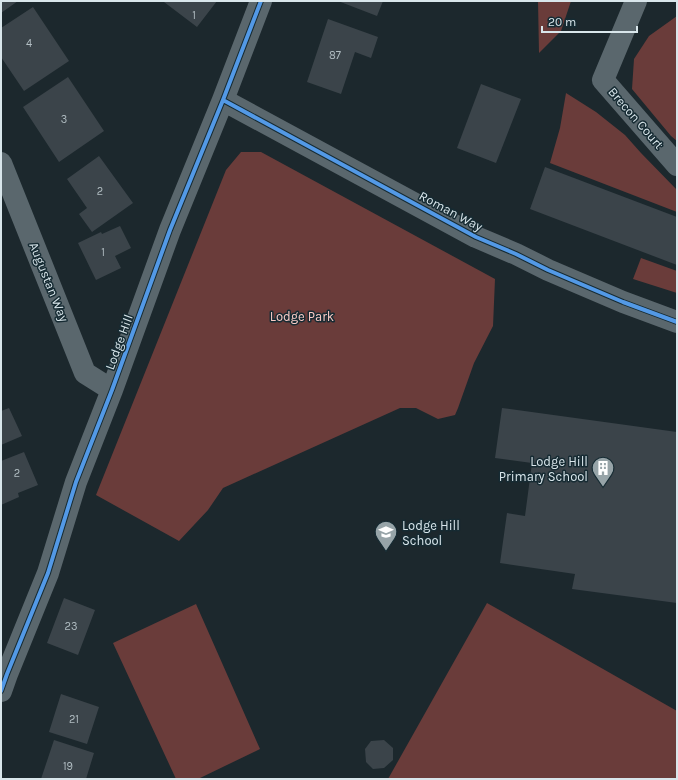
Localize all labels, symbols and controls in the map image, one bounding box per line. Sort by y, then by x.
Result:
scale bar [542,8,637,34]
house number: 1 [192,9,196,22]
text: 20 m [548,15,576,29]
house number: 4 [26,37,32,50]
house number: 87 [329,49,341,62]
street label: Brecon Court [605,84,667,152]
house number: 3 [61,113,67,126]
house number: 2 [97,185,103,198]
street label: Roman Way [417,188,485,234]
street label: Augustan Way [26,240,72,324]
house number: 1 [101,246,105,259]
park label: Lodge Park [270,309,334,324]
street label: Lodge Hill [102,312,136,372]
place label: Lodge Hill Primary School [499,454,588,484]
building icon: Lodge Hill Primary School [590,455,616,488]
house number: 2 [14,467,20,480]
place label: Lodge Hill School [402,518,460,548]
school or university icon: Lodge Hill School [373,519,399,552]
house number: 23 [65,620,77,633]
house number: 21 [69,713,79,726]
house number: 19 [63,760,73,773]

